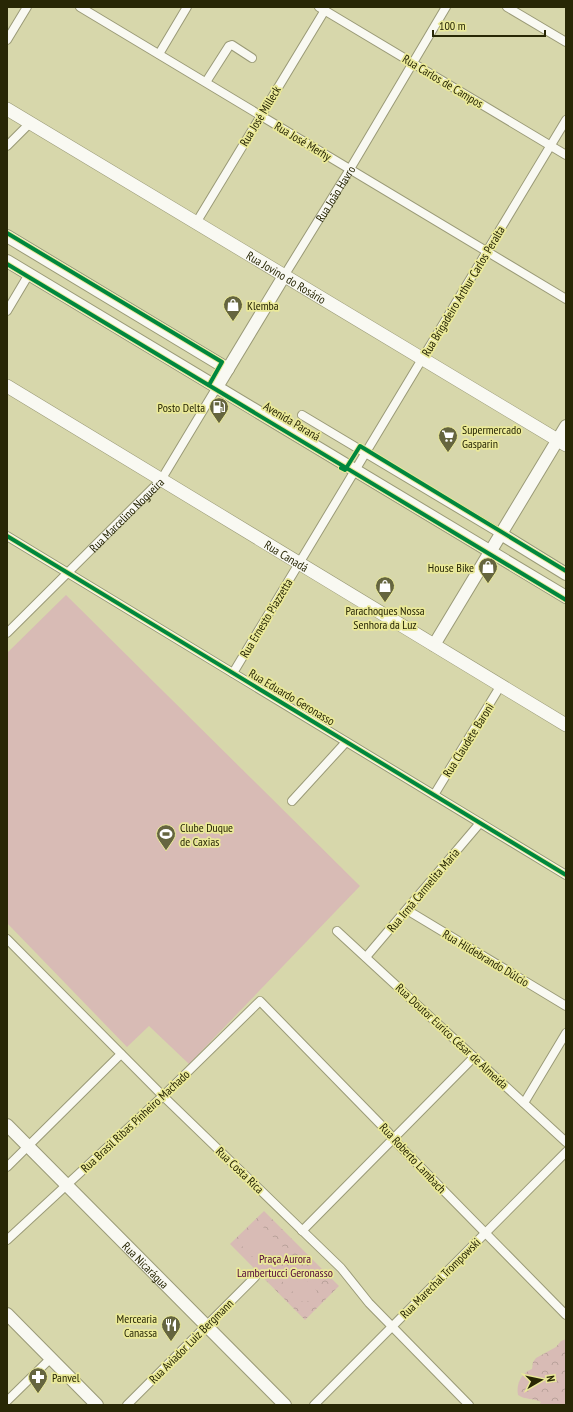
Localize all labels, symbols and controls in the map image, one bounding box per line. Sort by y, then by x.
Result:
scale bar [433,12,545,38]
text: 100 m [439,18,466,33]
street label: Rua Carlos de Campos [400,51,486,111]
street label: Rua José Milleck [236,83,284,149]
street label: Rua José Merhy [272,118,335,164]
street label: Rua João Havro [312,163,358,224]
street label: Rua Brigadeiro Arthur Carlos Peralta [418,223,508,359]
street label: Rua Jovino do Rosário [244,247,329,307]
shop icon: Klemba [222,294,244,322]
place label: Klemba [247,298,279,313]
fuel station icon: Posto Delta [208,396,230,424]
street label: Avenida Paraná [261,398,323,444]
place label: Posto Delta [158,400,205,415]
place label: Supermercado Gasparin [462,422,521,451]
supermarket icon: Supermercado Gasparin [437,425,459,453]
street label: Rua Marcelino Nogueira [86,474,167,555]
street label: Rua Canadá [262,537,311,575]
shop icon: House Bike [477,556,499,584]
place label: House Bike [428,560,474,575]
shop icon: Parachoques Nossa Senhora da Luz [374,575,396,603]
street label: Rua Ernesto Piazzetta [236,576,296,660]
place label: Parachoques Nossa Senhora da Luz [345,603,425,632]
street label: Rua Eduardo Geronasso [246,665,338,729]
street label: Rua Claudete Baroni [439,700,497,780]
place label: Clube Duque de Caxias [180,820,233,849]
sports icon: Clube Duque de Caxias [155,823,177,851]
street label: Rua Irmã Carmelita Maria [384,845,463,935]
street label: Rua Hildebrando Dúlcio [440,926,532,990]
street label: Rua Doutor Eurico César de Almeida [393,980,511,1092]
street label: Rua Brasil Ribas Pinheiro Machado [77,1067,193,1175]
street label: Rua Roberto Lambach [377,1120,449,1196]
street label: Rua Costa Rica [213,1143,267,1197]
street label: Rua Marechal Trompowski [397,1235,483,1321]
street label: Rua Nicarágua [119,1238,172,1291]
park label: Praça Aurora Lambertucci Geronasso [237,1251,333,1280]
street label: Rua Aviador Luiz Bergmann [146,1296,236,1386]
place label: Mercearia Canassa [117,1311,157,1340]
restaurant icon: Mercearia Canassa [160,1314,182,1342]
north arrow [521,1360,561,1400]
pharmacy icon: Panvel [27,1366,49,1394]
place label: Panvel [52,1370,80,1385]
text: N [543,1374,558,1383]

